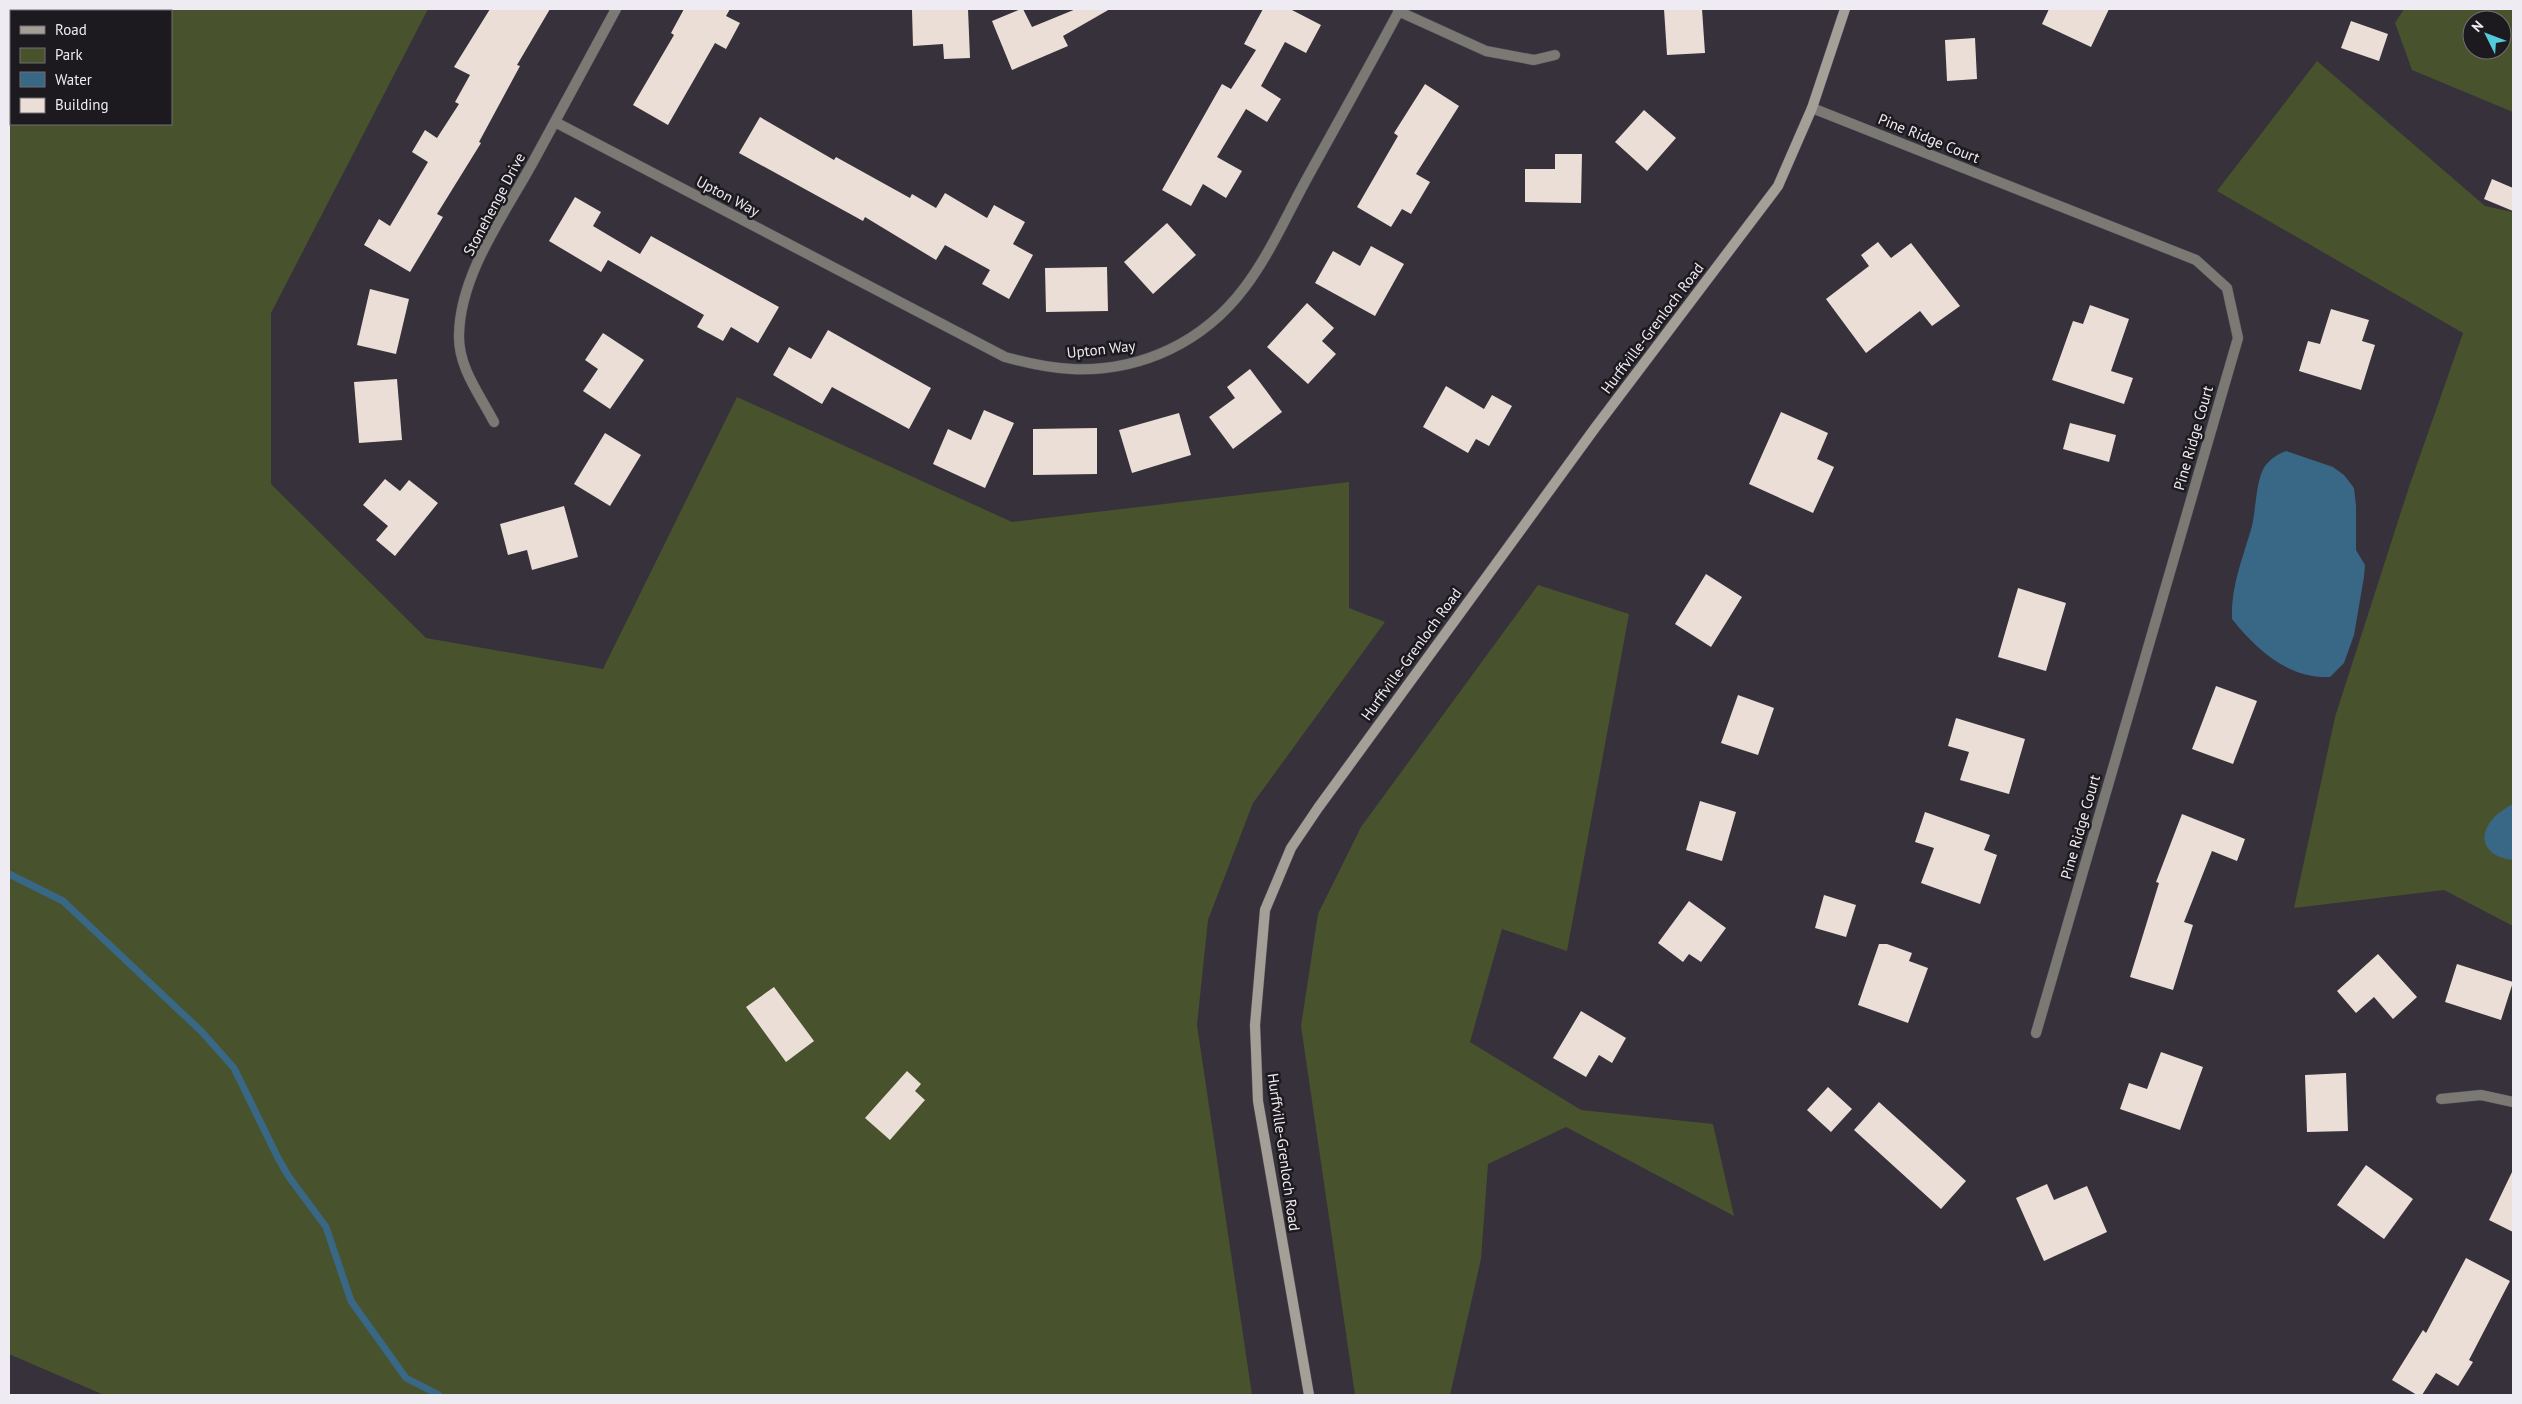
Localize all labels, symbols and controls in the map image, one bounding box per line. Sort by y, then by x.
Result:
legend [10,10,172,125]
north arrow [2462,10,2512,60]
text: N [2468,17,2487,36]
text: Road [55,20,87,39]
text: Park [55,45,83,64]
text: Water [55,70,92,89]
text: Building [55,95,109,114]
street label: Pine Ridge Court [1875,109,1983,167]
street label: Stonehenge Drive [459,149,529,259]
street label: Upton Way [693,171,763,221]
street label: Hurffville-Grenloch Road [1597,259,1707,397]
street label: Upton Way [1066,336,1136,362]
street label: Pine Ridge Court [2169,384,2217,492]
street label: Hurffville-Grenloch Road [1357,584,1465,724]
street label: Pine Ridge Court [2056,773,2104,881]
street label: Hurffville-Grenloch Road [1264,1072,1304,1232]

